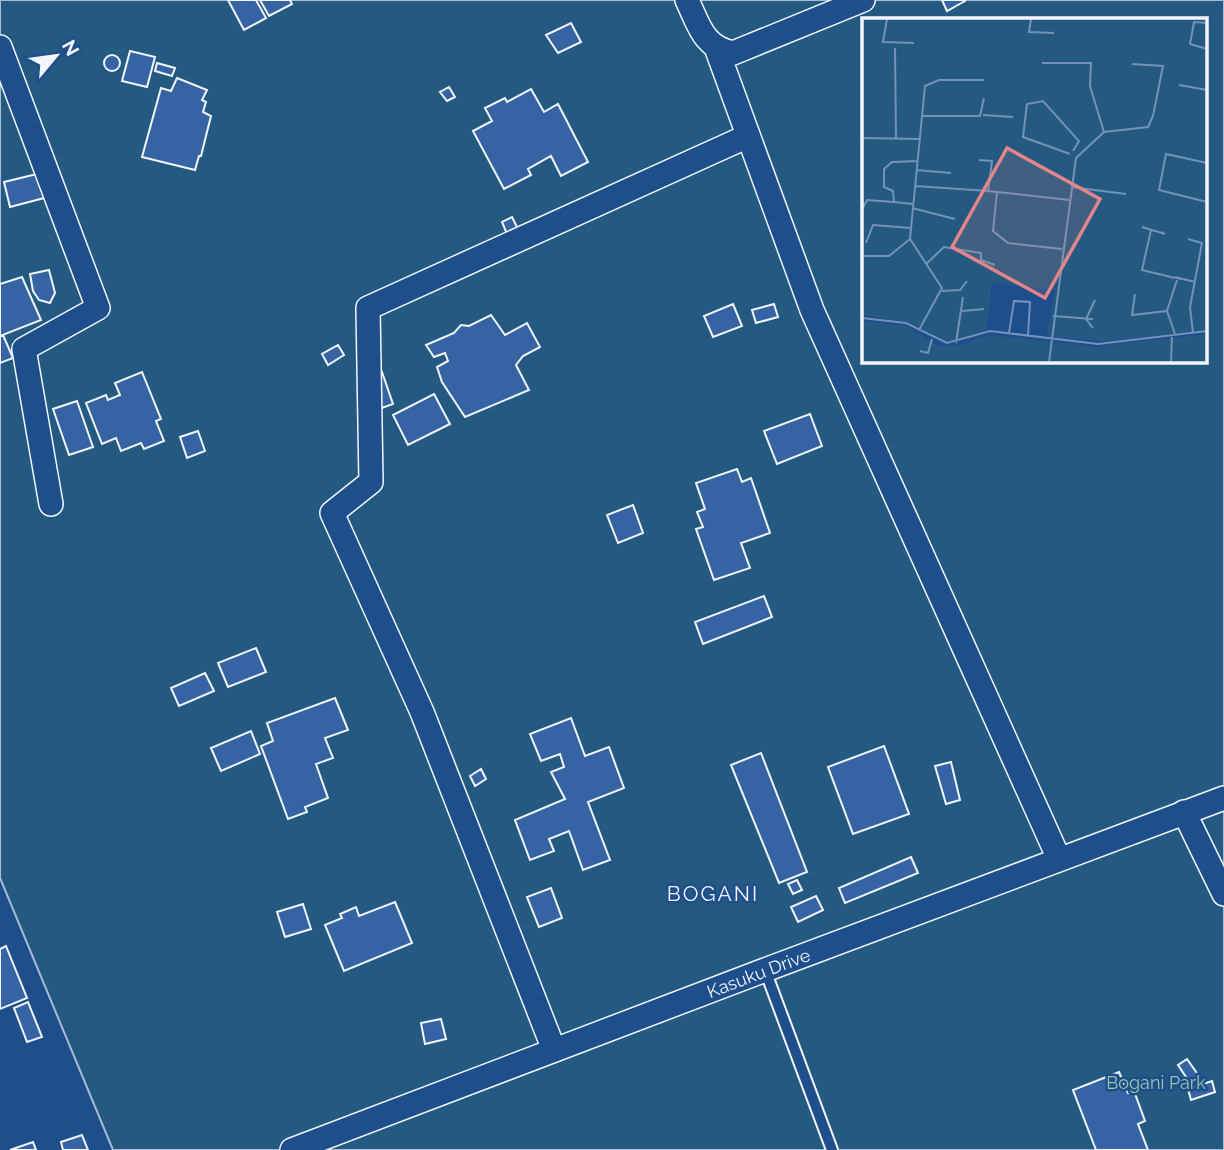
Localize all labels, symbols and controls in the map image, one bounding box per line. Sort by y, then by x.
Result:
inset map [862,18,1206,362]
north arrow [21,21,91,91]
text: N [58,36,84,59]
district label: BOGANI [667,881,759,906]
street label: Kasuku Drive [704,943,813,1002]
park label: Bogani Park [1106,1072,1206,1093]

